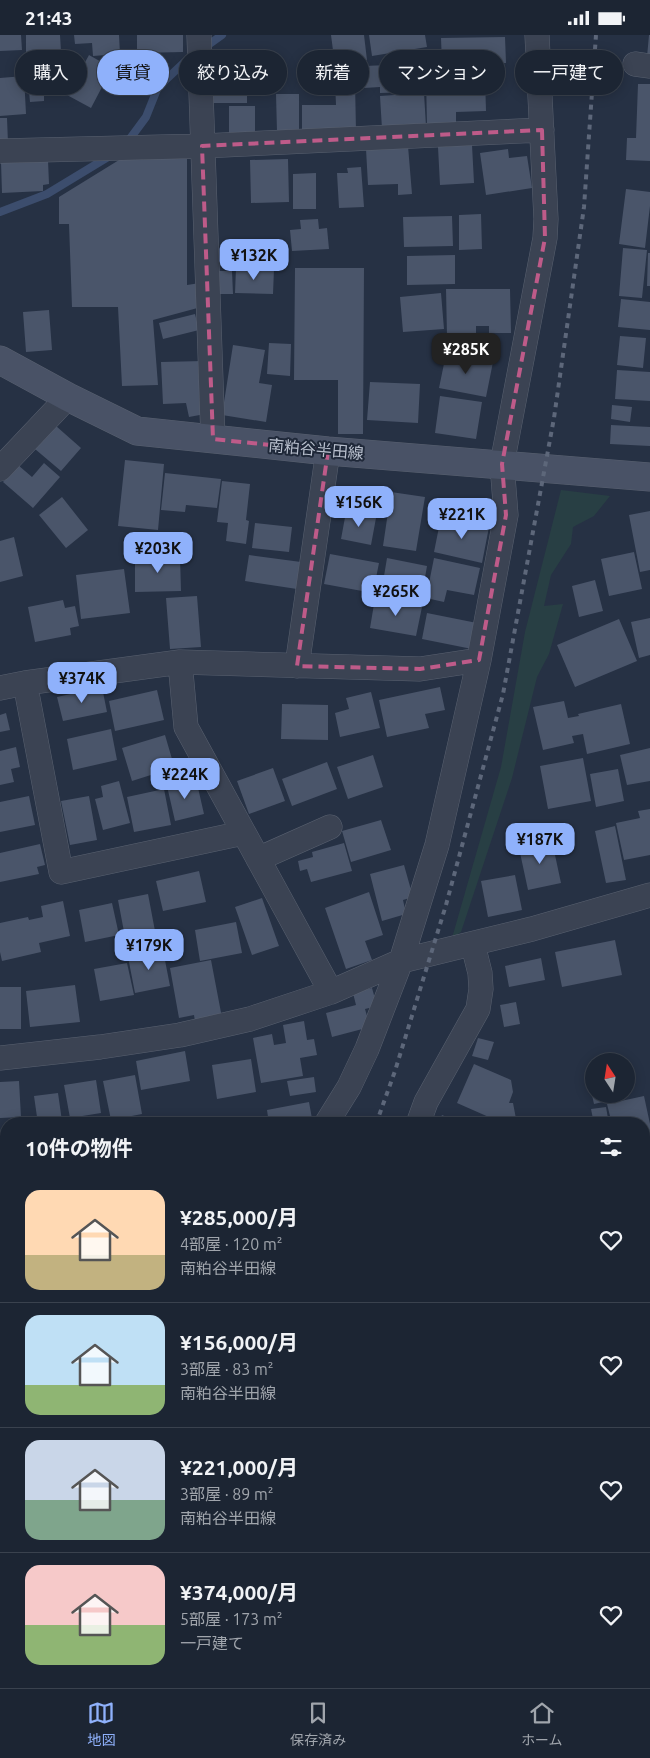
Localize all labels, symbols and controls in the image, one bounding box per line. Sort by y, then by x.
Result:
text: 21:43 [25,7,73,29]
chip: 購入 [15,50,87,95]
chip: 賃貸 [97,50,169,95]
chip: 絞り込み [179,50,287,95]
chip: 新着 [297,50,369,95]
chip: マンション [379,50,505,95]
chip: 一戸建て [515,50,623,95]
pin: ¥132K [219,239,289,281]
text: ¥132K [231,246,277,264]
pin: ¥285K [431,333,501,375]
text: ¥285K [443,340,489,358]
street label: 南粕谷半田線 [267,436,365,462]
pin: ¥156K [324,485,394,528]
text: ¥156K [336,493,382,511]
pin: ¥221K [427,497,497,540]
text: ¥221K [439,505,485,523]
pin: ¥203K [123,531,193,574]
text: ¥203K [135,539,181,557]
pin: ¥265K [361,575,431,617]
text: ¥265K [373,582,419,600]
pin: ¥374K [47,661,117,704]
text: ¥374K [59,669,105,687]
pin: ¥224K [150,757,220,800]
text: ¥224K [162,765,208,783]
pin: ¥187K [505,823,575,865]
text: ¥187K [517,830,563,848]
pin: ¥179K [114,929,184,971]
text: ¥179K [126,936,172,954]
north arrow [585,1053,635,1103]
map controls [585,1053,635,1103]
icon: filters [597,1133,625,1161]
text: 10件の物件 [25,1136,133,1160]
text: ¥285,000/月 [180,1205,298,1229]
icon: home [65,1210,125,1270]
icon: heart [597,1226,625,1254]
text: 4部屋 · 120 m² [180,1235,283,1253]
text: 南粕谷半田線 [180,1259,276,1277]
text: ¥156,000/月 [180,1330,298,1354]
icon: home [65,1335,125,1395]
icon: heart [597,1351,625,1379]
text: 3部屋 · 83 m² [180,1360,274,1378]
text: 南粕谷半田線 [180,1384,276,1402]
text: ¥221,000/月 [180,1455,298,1479]
icon: home [65,1460,125,1520]
icon: heart [597,1476,625,1504]
text: 3部屋 · 89 m² [180,1485,274,1503]
text: 南粕谷半田線 [180,1509,276,1527]
text: ¥374,000/月 [180,1580,298,1604]
icon: home [65,1585,125,1645]
icon: heart [597,1601,625,1629]
text: 5部屋 · 173 m² [180,1610,283,1628]
text: 一戸建て [180,1634,244,1652]
tab: 地図 [87,1699,115,1749]
tab: 保存済み [290,1699,346,1749]
tab: ホーム [521,1699,563,1749]

